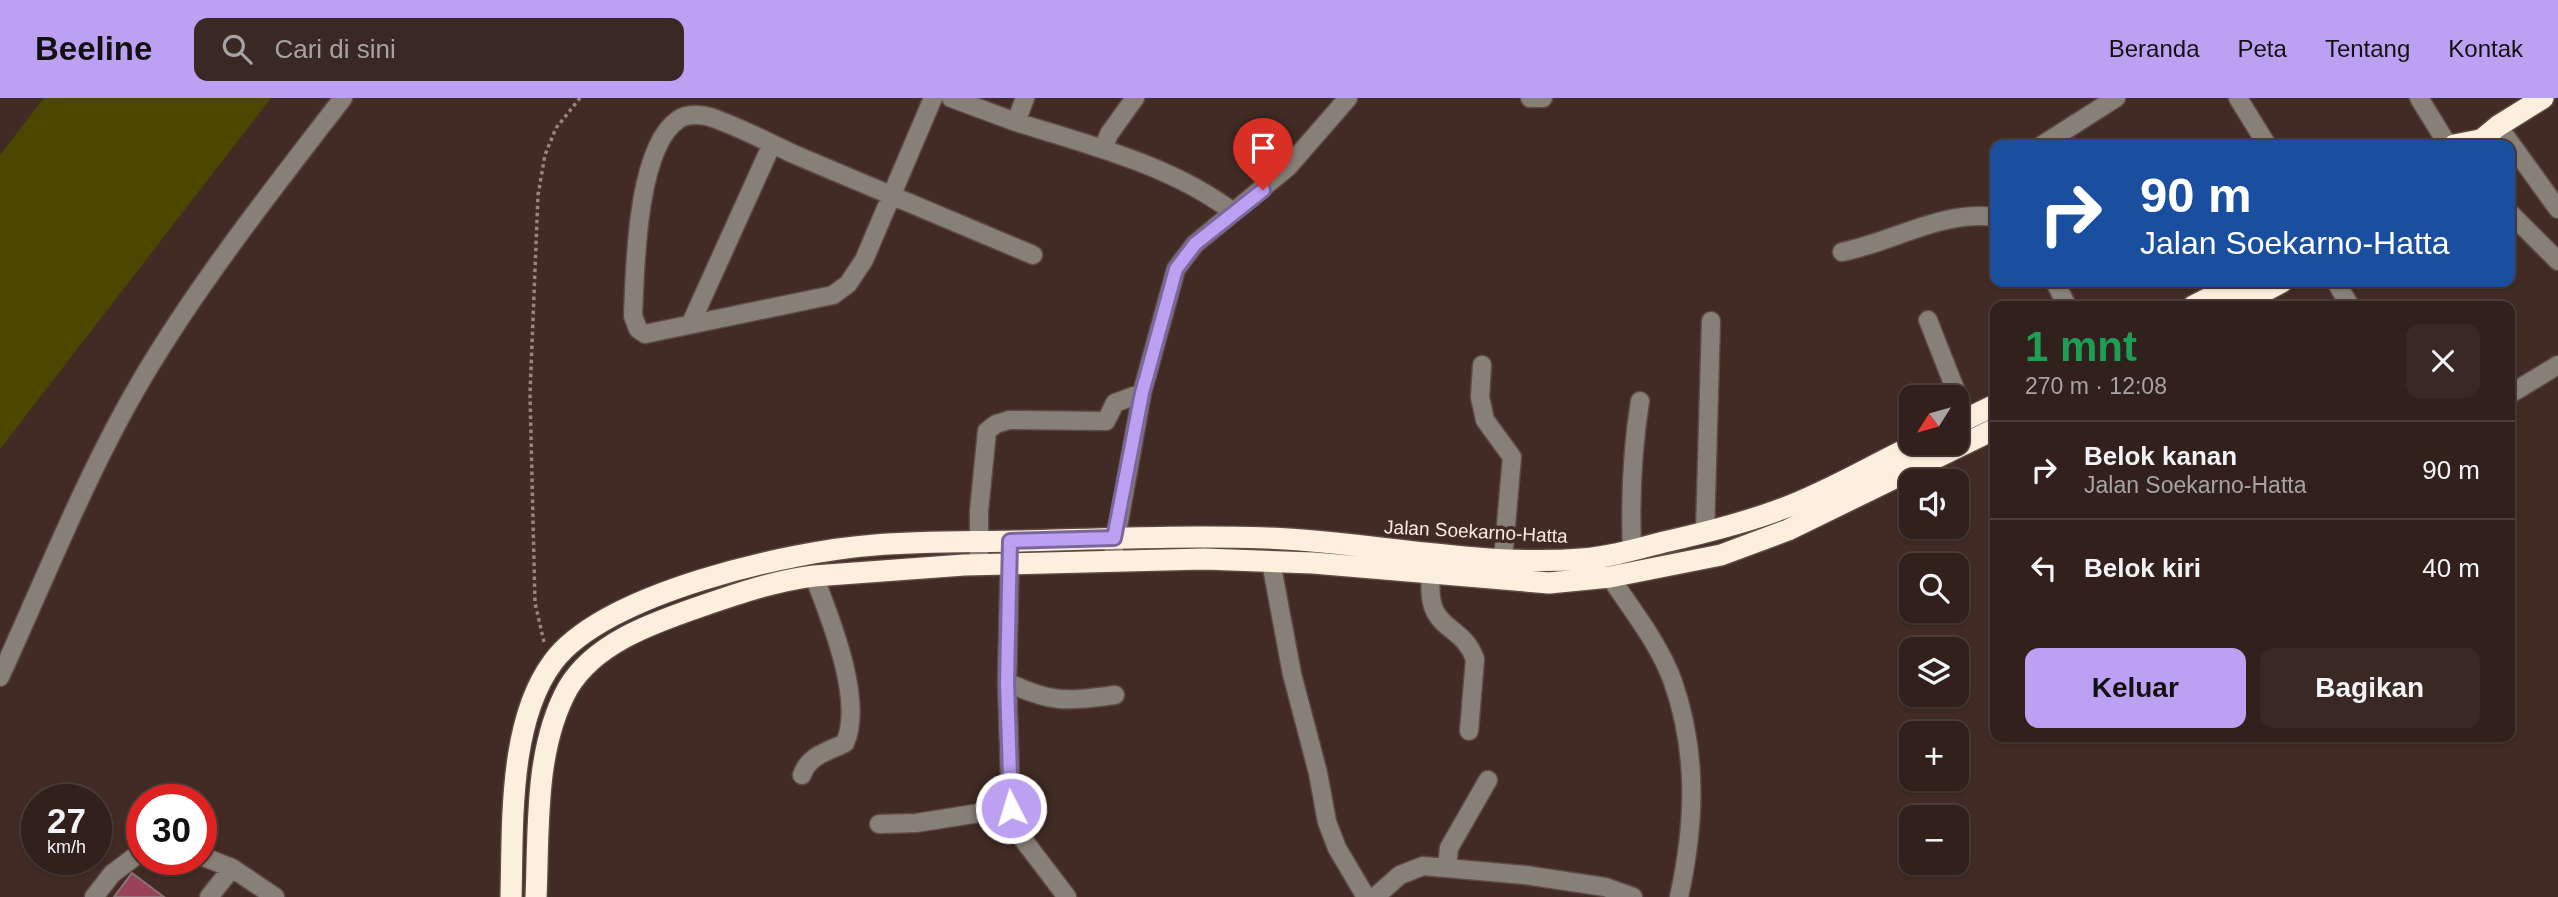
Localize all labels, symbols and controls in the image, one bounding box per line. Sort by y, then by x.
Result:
search box [194,18,684,81]
text: Beeline [35,30,152,67]
icon: search [218,30,256,68]
text: Cari di sini [274,34,396,64]
text: Beranda [2109,35,2200,62]
text: Peta [2238,35,2287,62]
text: Tentang [2325,35,2410,62]
text: Kontak [2448,35,2523,62]
pin [1233,118,1293,190]
icon: arrive [1244,129,1282,167]
icon: right [2025,168,2116,259]
text: 90 m [2140,168,2252,222]
text: Jalan Soekarno-Hatta [2140,225,2450,261]
text: 1 mnt [2025,323,2137,370]
button: close [2406,324,2480,398]
text: 270 m · 12:08 [2025,373,2167,399]
north arrow [1899,385,1969,455]
map controls [1899,385,1969,875]
text: Belok kanan [2084,441,2237,471]
icon: right [2025,451,2063,489]
text: 90 m [2422,455,2480,485]
button: sound [1899,469,1969,539]
text: Jalan Soekarno-Hatta [2084,472,2306,498]
street label: Jalan Soekarno-Hatta [1384,516,1569,547]
icon: left [2025,549,2063,587]
button: search [1899,553,1969,623]
text: Belok kiri [2084,553,2201,583]
text: 40 m [2422,553,2480,583]
button: layers [1899,637,1969,707]
button: Keluar [2025,648,2246,728]
button: Bagikan [2260,648,2480,728]
button: + [1899,721,1969,791]
position arrow [974,771,1048,845]
speed limit sign: 30 [126,784,217,875]
text: 27 [47,801,86,840]
button: − [1899,805,1969,875]
text: km/h [47,837,86,857]

